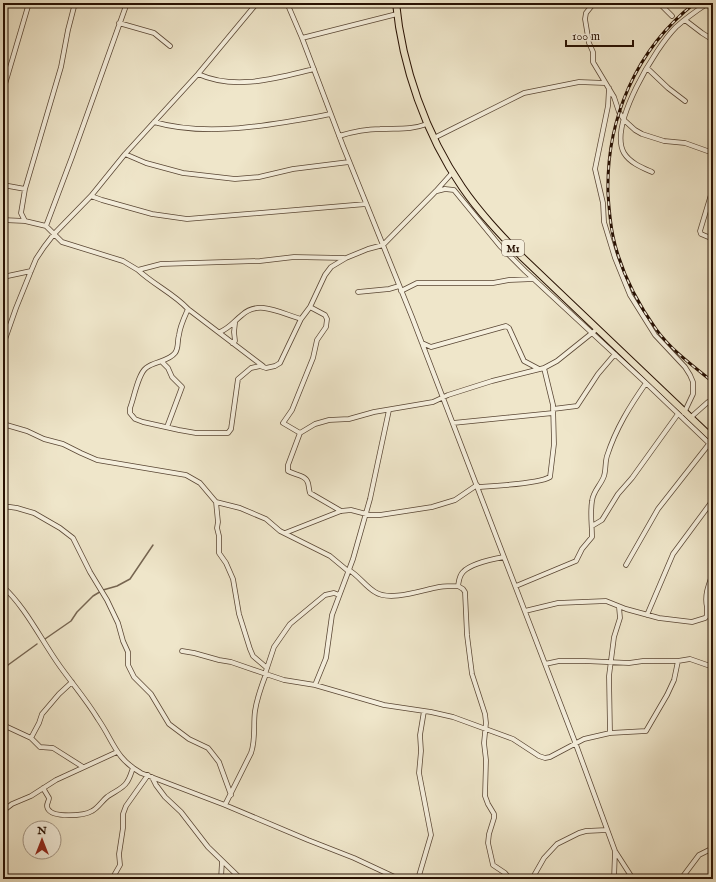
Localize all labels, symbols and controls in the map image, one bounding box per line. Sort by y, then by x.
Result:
scale bar [566,22,633,48]
text: 100 m [572,29,600,44]
road number: M1 [502,240,524,256]
north arrow [22,820,62,860]
text: N [36,824,47,838]

